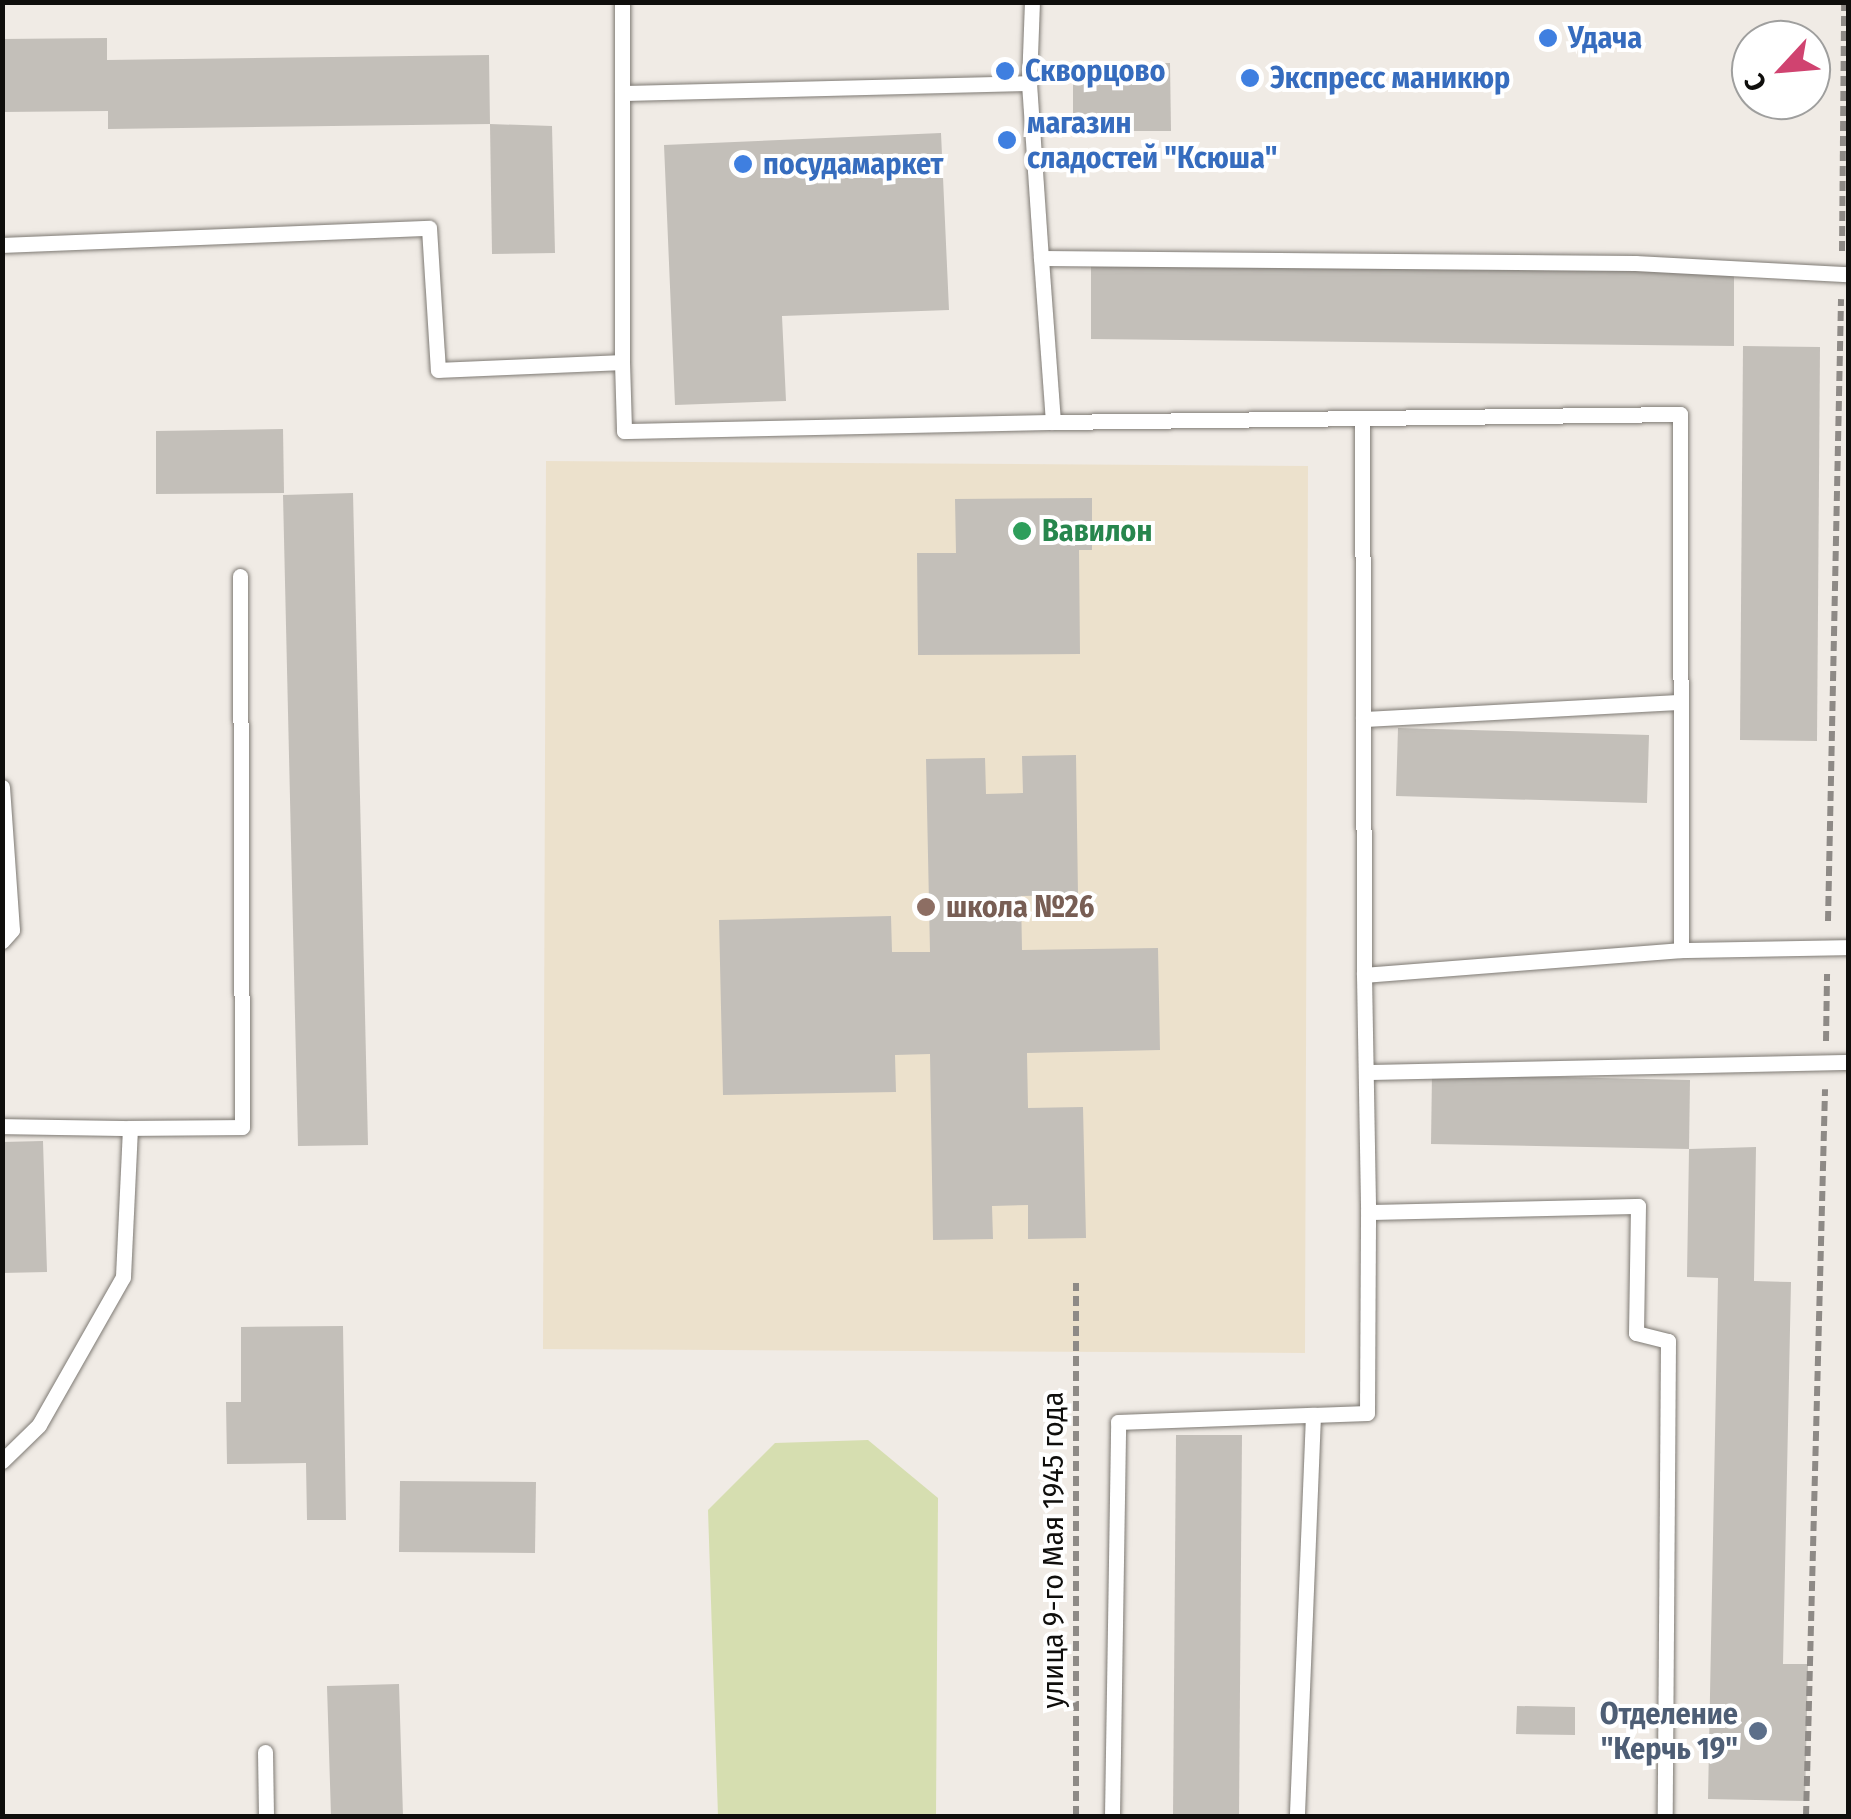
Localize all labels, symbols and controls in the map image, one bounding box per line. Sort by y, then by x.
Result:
place label: Удача [1568,20,1642,56]
north arrow [1731,20,1831,120]
marker: Удача [1537,27,1559,49]
place label: Скворцово [1025,53,1166,89]
marker: Скворцово [994,60,1016,82]
place label: Экспресс маникюр [1270,60,1510,96]
marker: Экспресс маникюр [1239,67,1261,89]
text: С [1737,69,1773,96]
place label: магазин сладостей "Ксюша" [1027,105,1277,176]
marker: магазин сладостей "Ксюша" [996,129,1018,151]
place label: посудамаркет [763,146,944,182]
marker: посудамаркет [732,153,754,175]
place label: Вавилон [1042,513,1152,549]
marker: Вавилон [1011,520,1033,542]
place label: школа №26 [946,889,1094,925]
marker: школа №26 [915,896,937,918]
street label: улица 9-го Мая 1945 года [1035,1392,1071,1708]
place label: Отделение "Керчь 19" [1600,1696,1738,1766]
marker: Отделение "Керчь 19" [1747,1720,1769,1742]

